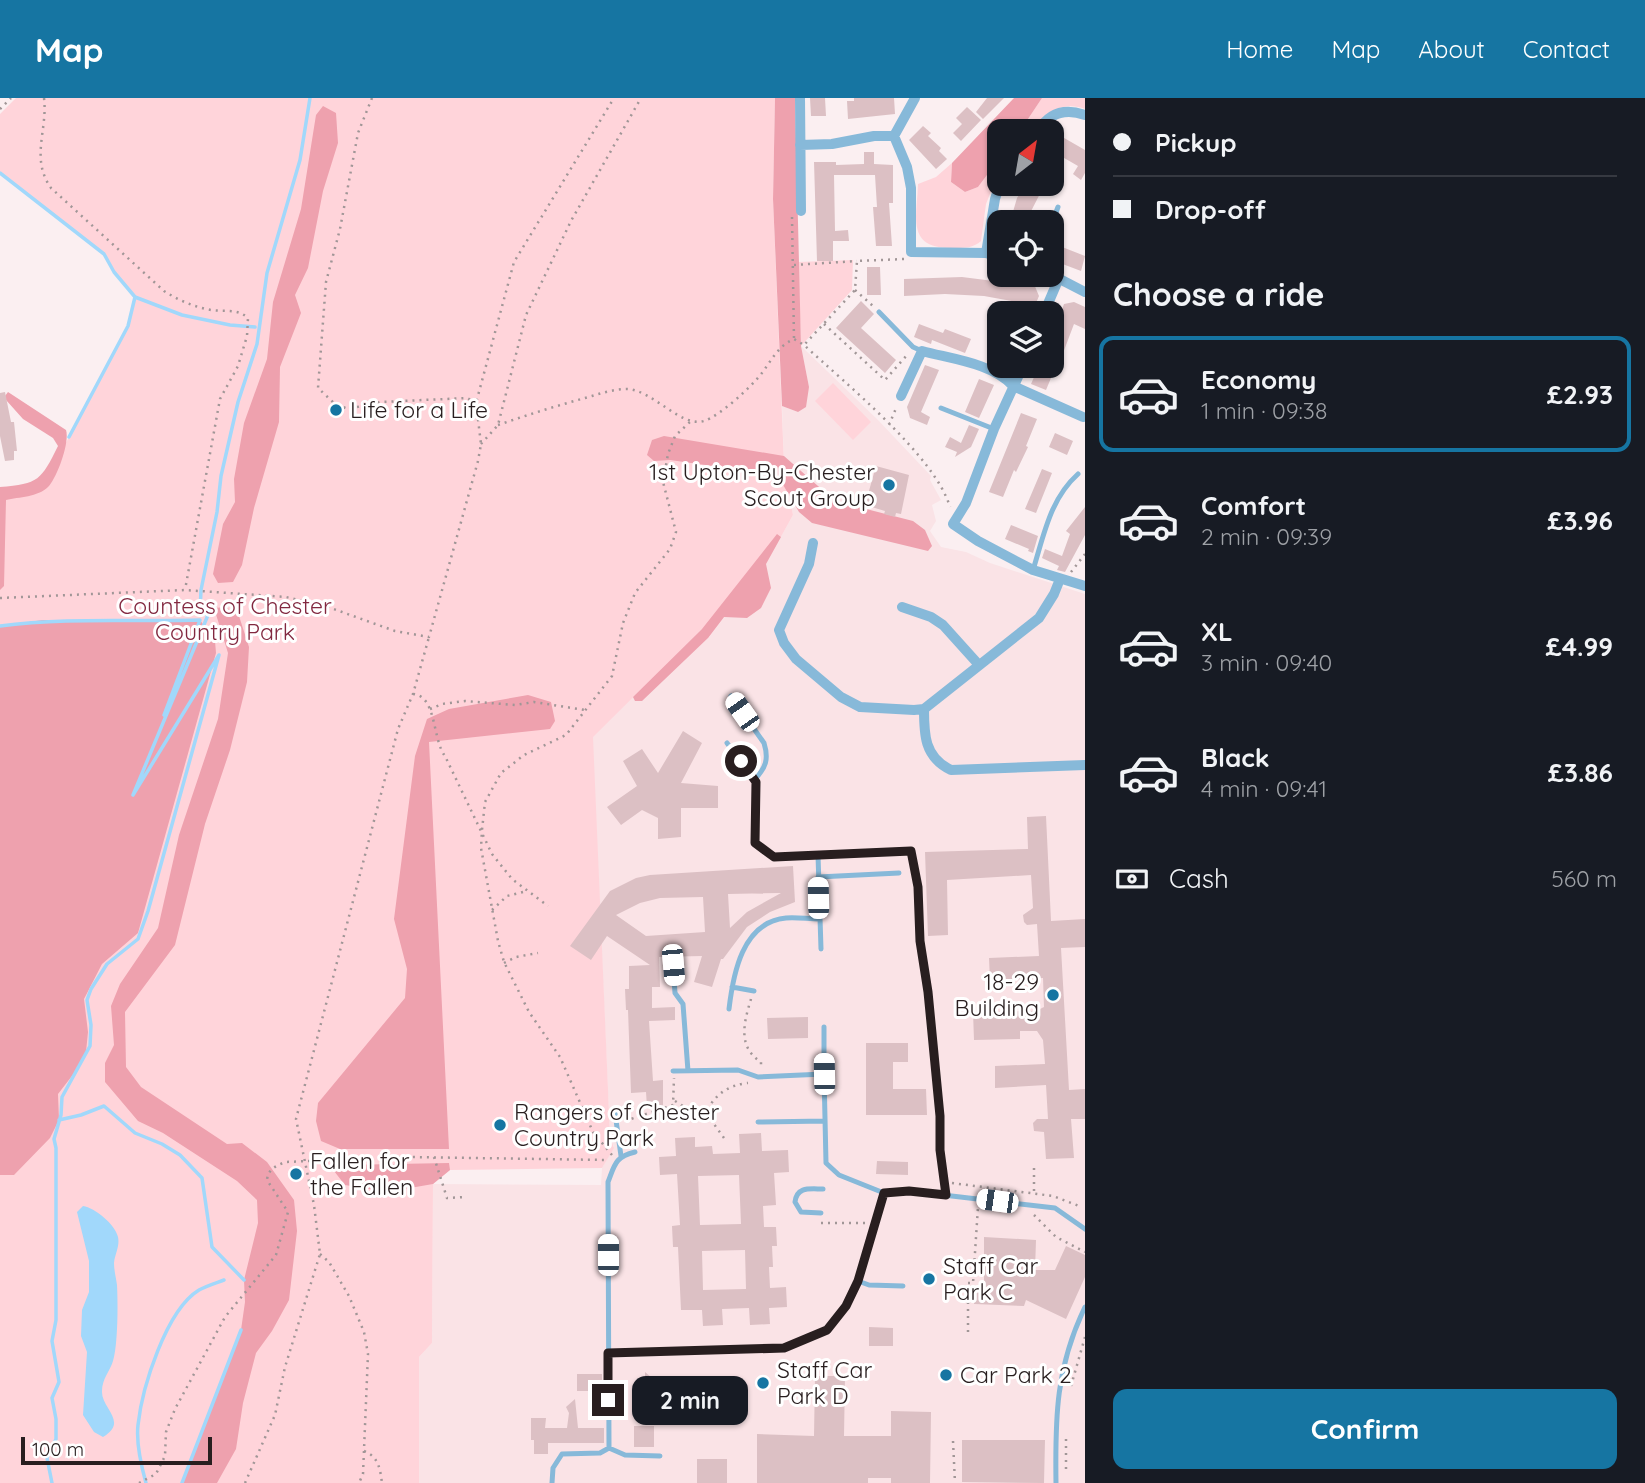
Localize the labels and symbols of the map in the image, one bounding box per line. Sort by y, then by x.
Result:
north arrow [987,119,1064,196]
place label: Life for a Life [350,395,488,424]
marker: Life for a Life [328,402,344,418]
place label: 1st Upton-By-Chester Scout Group [649,457,875,512]
marker: 1st Upton-By-Chester Scout Group [881,477,897,493]
park label: Countess of Chester Country Park [118,591,332,646]
car [722,689,763,735]
route start [725,745,757,777]
car [808,877,829,919]
car [661,943,686,987]
place label: 18-29 Building [954,967,1039,1022]
marker: 18-29 Building [1045,987,1061,1003]
car [814,1053,835,1095]
place label: Rangers of Chester Country Park [514,1097,720,1152]
marker: Rangers of Chester Country Park [492,1117,508,1133]
place label: Fallen for the Fallen [310,1146,413,1201]
marker: Fallen for the Fallen [288,1166,304,1182]
car [975,1188,1020,1214]
car [598,1234,619,1276]
place label: Staff Car Park C [943,1251,1038,1306]
marker: Staff Car Park C [921,1271,937,1287]
place label: Staff Car Park D [777,1355,872,1410]
place label: Car Park 2 [960,1360,1072,1389]
marker: Car Park 2 [938,1367,954,1383]
marker: Staff Car Park D [755,1375,771,1391]
callout: 2 min [632,1376,748,1424]
route end [592,1384,624,1416]
scale bar [21,1434,212,1466]

